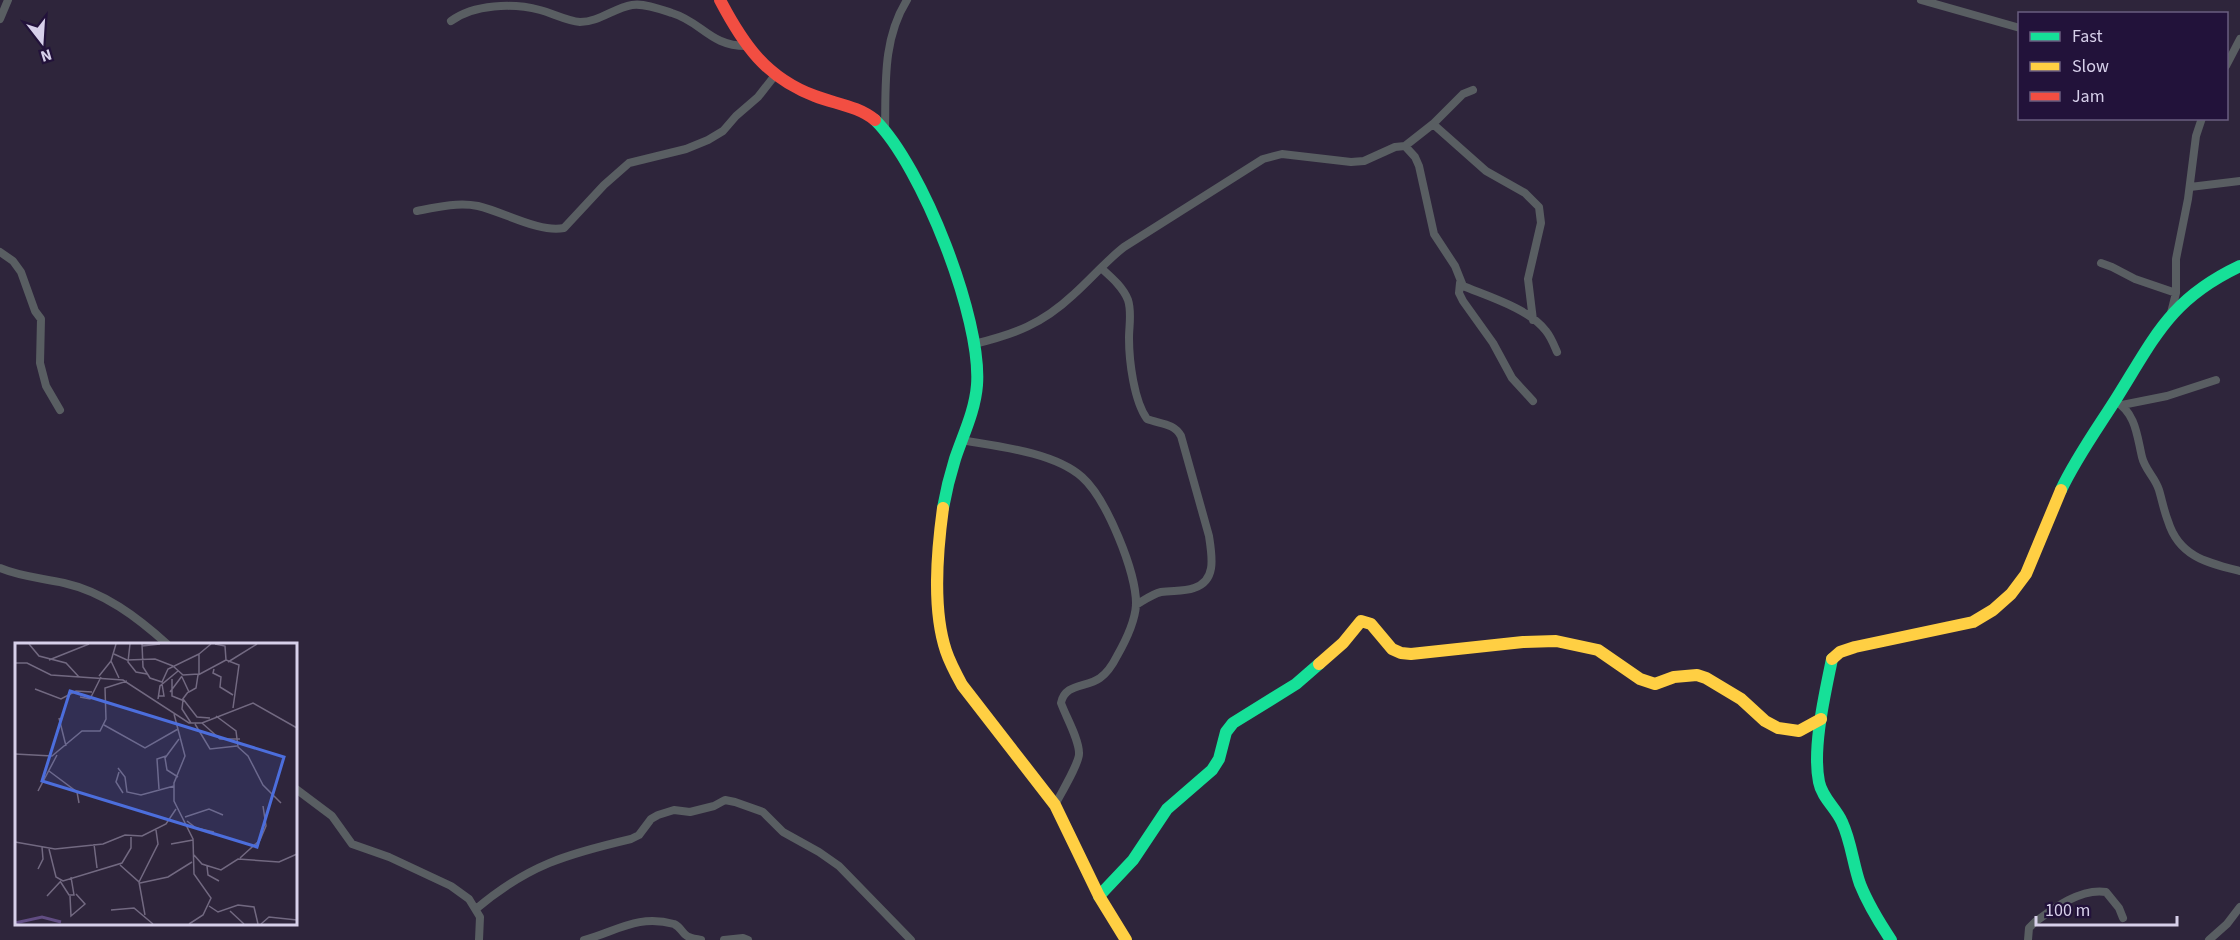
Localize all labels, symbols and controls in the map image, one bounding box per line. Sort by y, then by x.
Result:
north arrow [12,12,72,72]
legend [2018,12,2228,120]
text: Fast [2072,24,2103,49]
text: N [38,43,54,67]
text: Slow [2072,54,2109,79]
text: Jam [2072,84,2105,109]
inset map [15,643,297,925]
scale bar [2036,889,2177,927]
text: 100 m [2045,898,2090,923]

